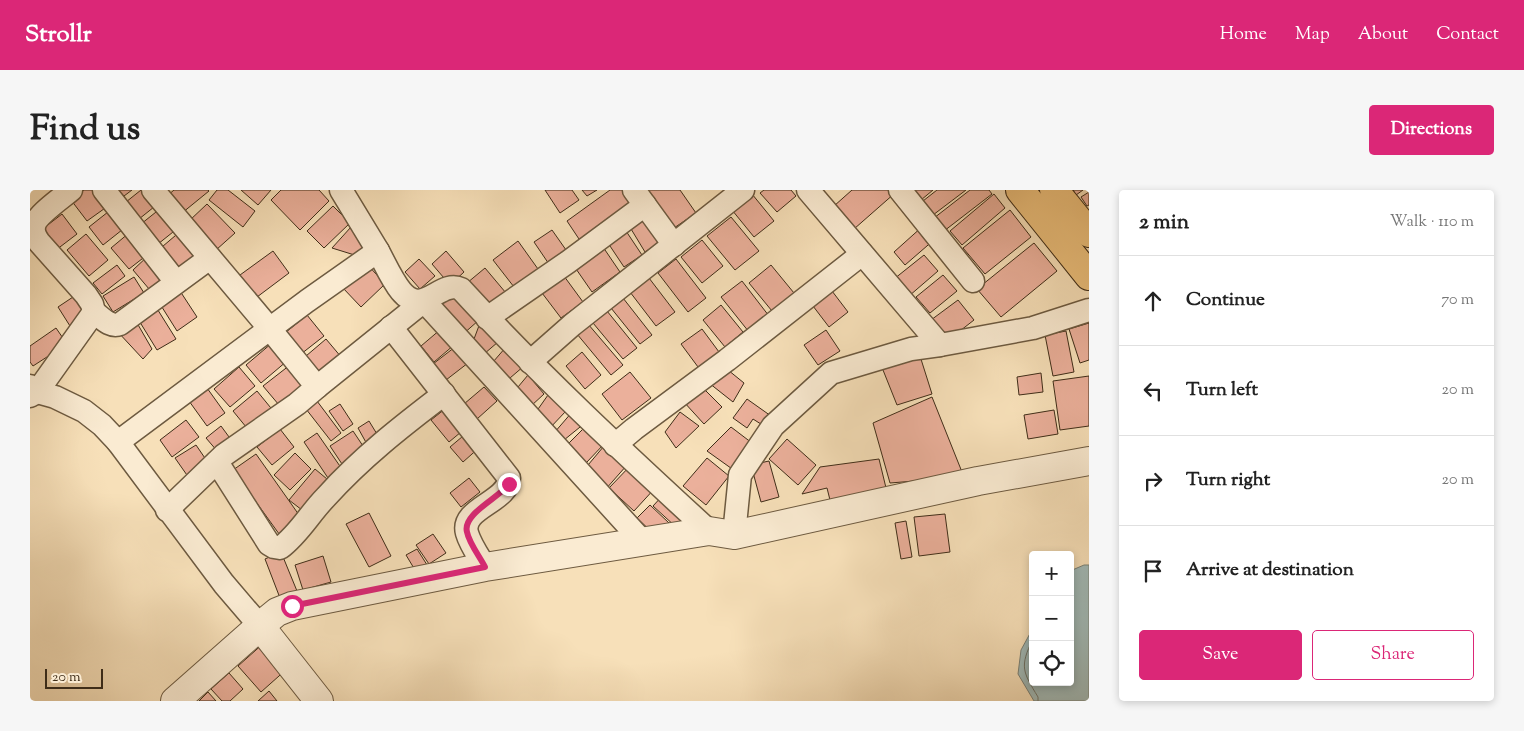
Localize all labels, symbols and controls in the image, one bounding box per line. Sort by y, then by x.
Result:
text: Strollr [25,18,92,52]
text: Home [1220,22,1267,48]
text: Map [1295,22,1330,48]
text: About [1358,22,1408,48]
text: Contact [1436,22,1499,48]
text: Find us [30,105,140,156]
button: Directions [1369,105,1494,155]
text: 2 min [1139,208,1189,238]
text: Walk · 110 m [1390,211,1474,234]
icon: ahead [1139,287,1167,315]
text: Continue [1186,287,1265,314]
text: 70 m [1441,289,1474,312]
icon: left [1139,377,1167,405]
text: Turn left [1186,377,1258,404]
text: 20 m [1441,379,1474,402]
icon: right [1139,467,1167,495]
text: Turn right [1186,467,1270,494]
text: 20 m [1441,469,1474,492]
route end [498,473,521,496]
map controls [1029,551,1074,686]
button: + [1029,551,1074,596]
icon: arrive [1139,557,1167,585]
text: Arrive at destination [1186,557,1354,584]
route start [281,595,304,618]
button: − [1029,596,1074,641]
button: Save [1139,630,1302,680]
button: Share [1312,630,1474,680]
button: locate [1029,641,1074,686]
scale bar [45,666,102,689]
text: 20 m [52,668,81,688]

